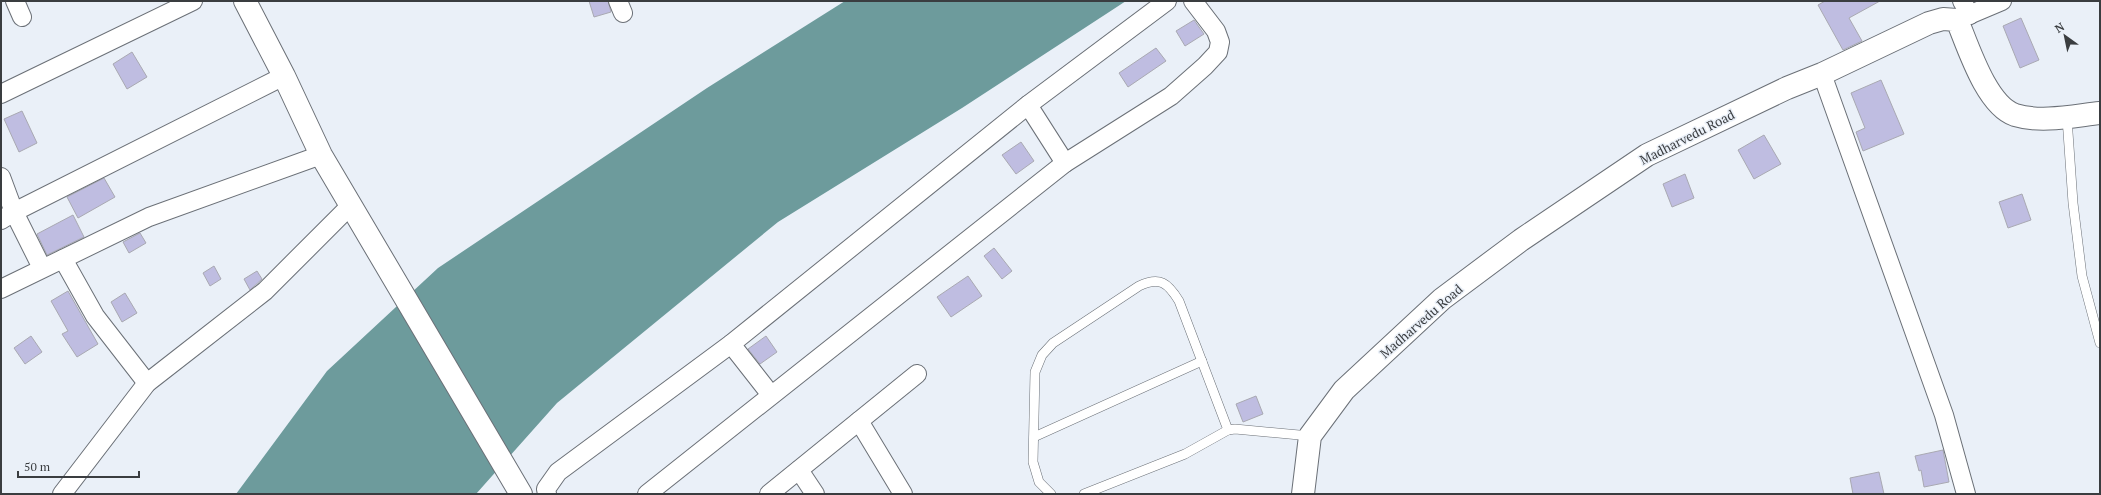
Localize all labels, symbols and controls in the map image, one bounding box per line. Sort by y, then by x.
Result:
north arrow [2045,16,2085,56]
text: N [2052,19,2067,36]
street label: Madharvedu Road [1636,105,1738,169]
street label: Madharvedu Road [1376,280,1466,362]
scale bar [18,453,139,479]
text: 50 m [24,459,51,474]

